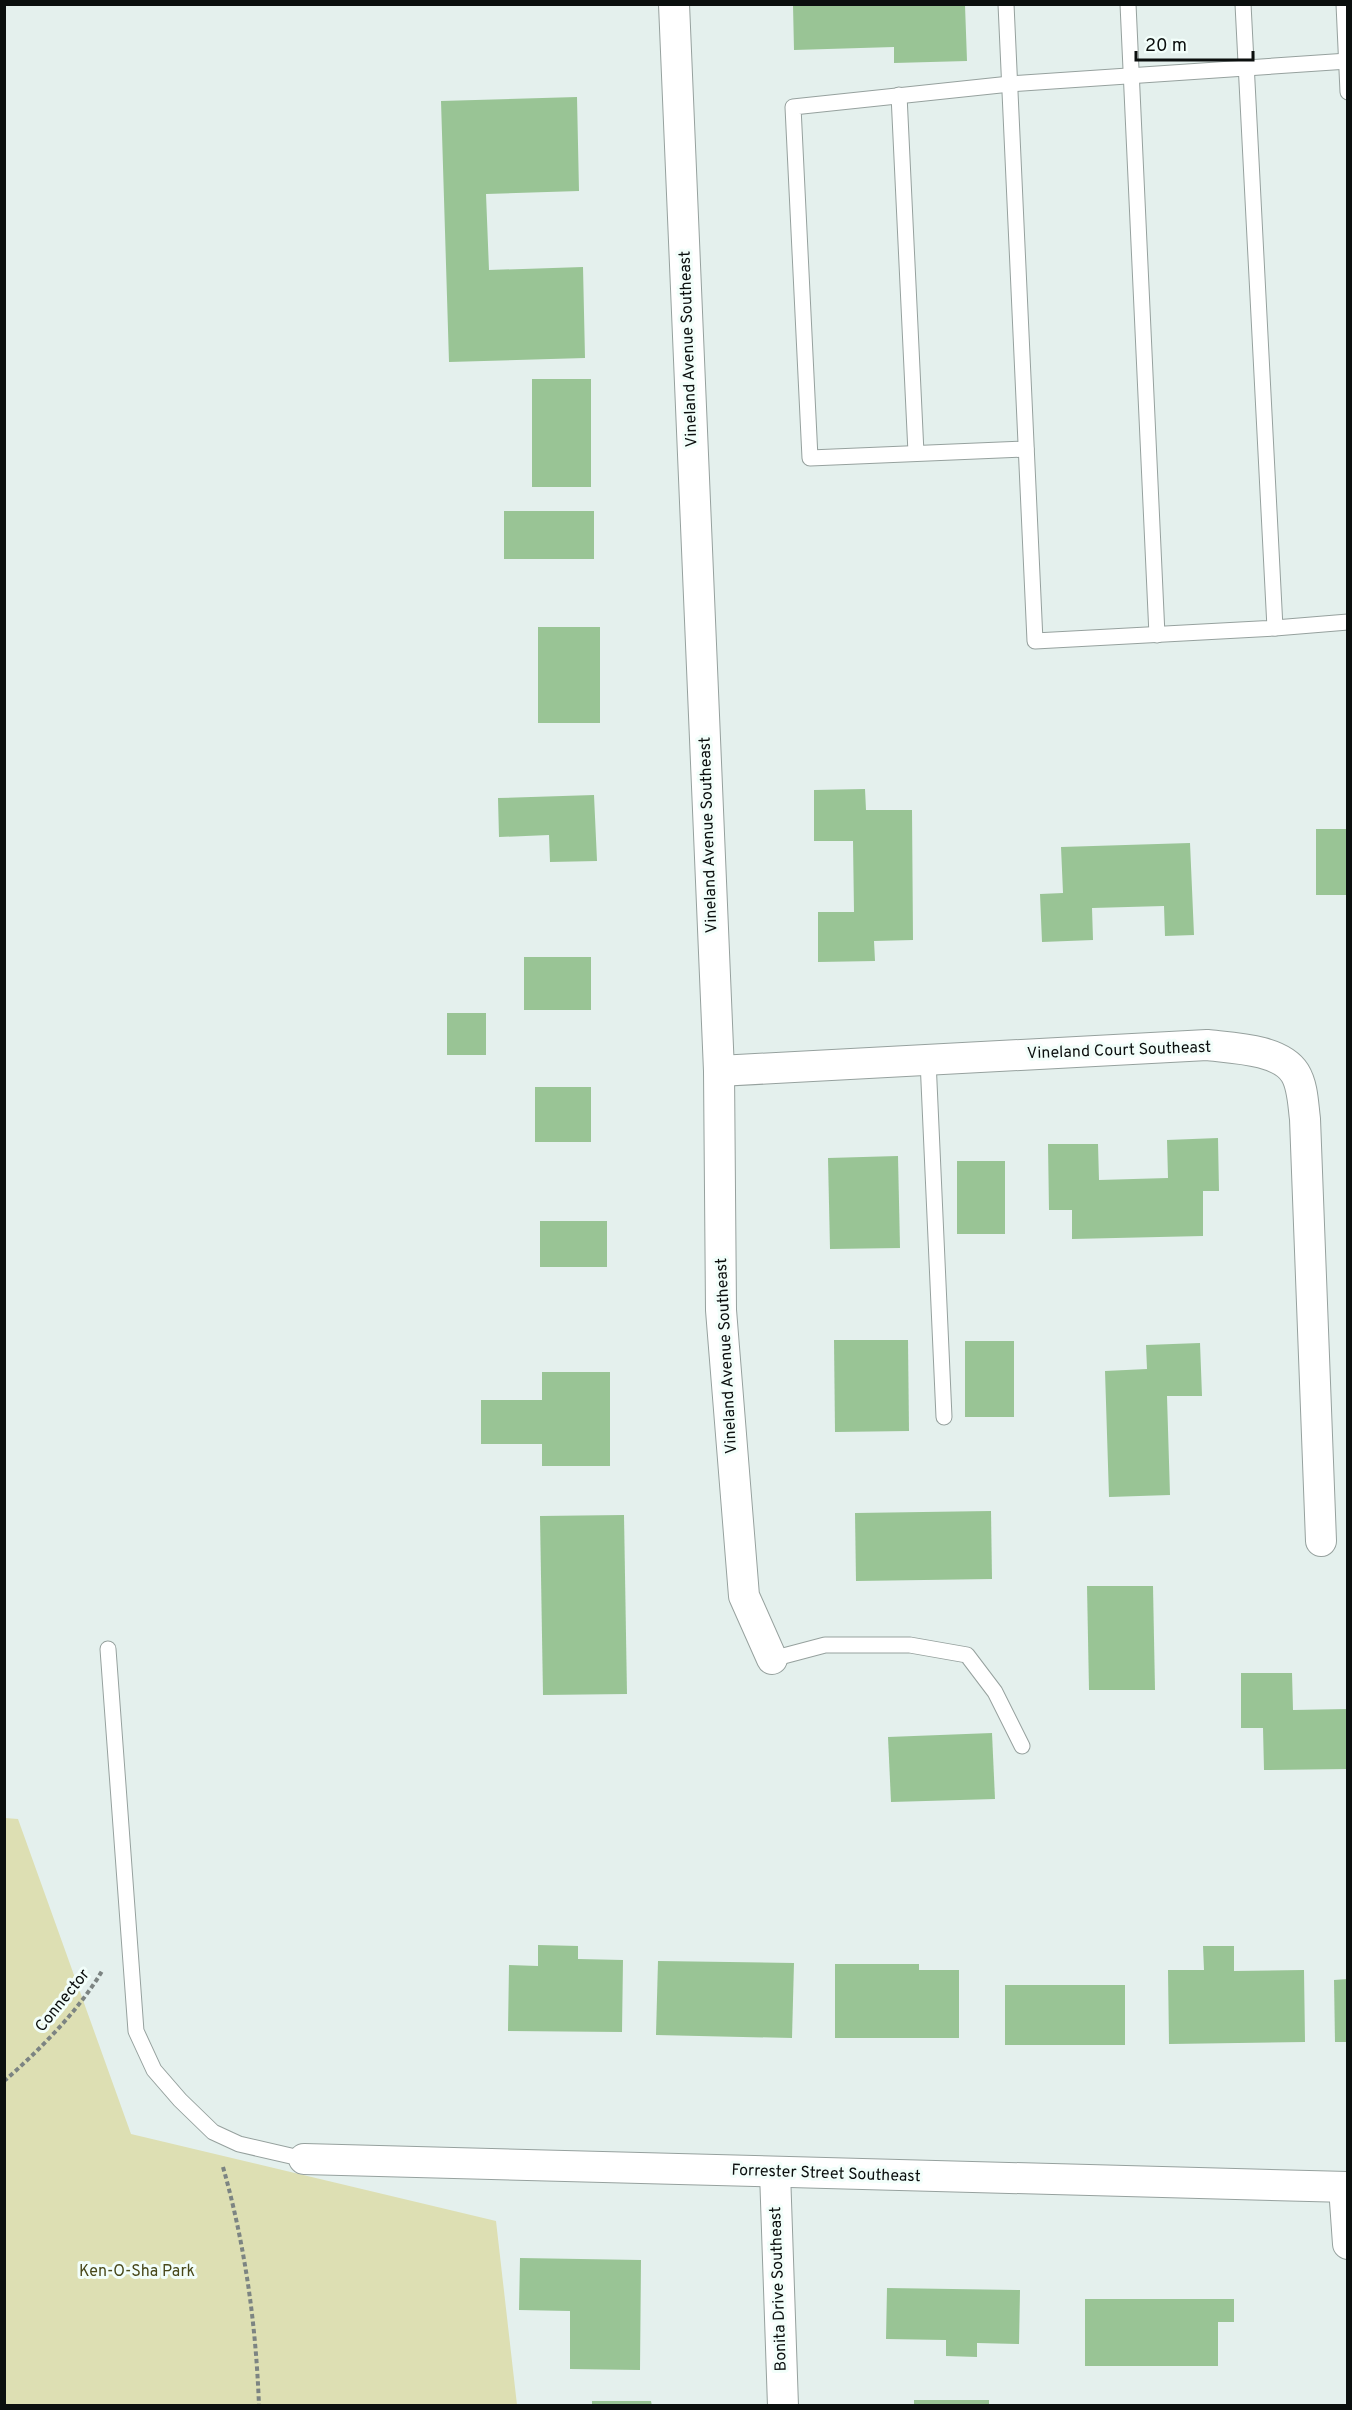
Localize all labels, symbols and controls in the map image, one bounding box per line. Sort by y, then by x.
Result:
scale bar [1136,24,1253,62]
text: 20 m [1145,35,1187,58]
street label: Vineland Avenue Southeast [676,251,702,447]
street label: Vineland Avenue Southeast [696,737,722,933]
street label: Vineland Court Southeast [1026,1038,1212,1064]
street label: Vineland Avenue Southeast [712,1257,742,1455]
street label: Connector [31,1965,95,2037]
street label: Forrester Street Southeast [731,2161,921,2187]
street label: Bonita Drive Southeast [766,2206,792,2372]
park label: Ken-O-Sha Park [79,2262,195,2282]

